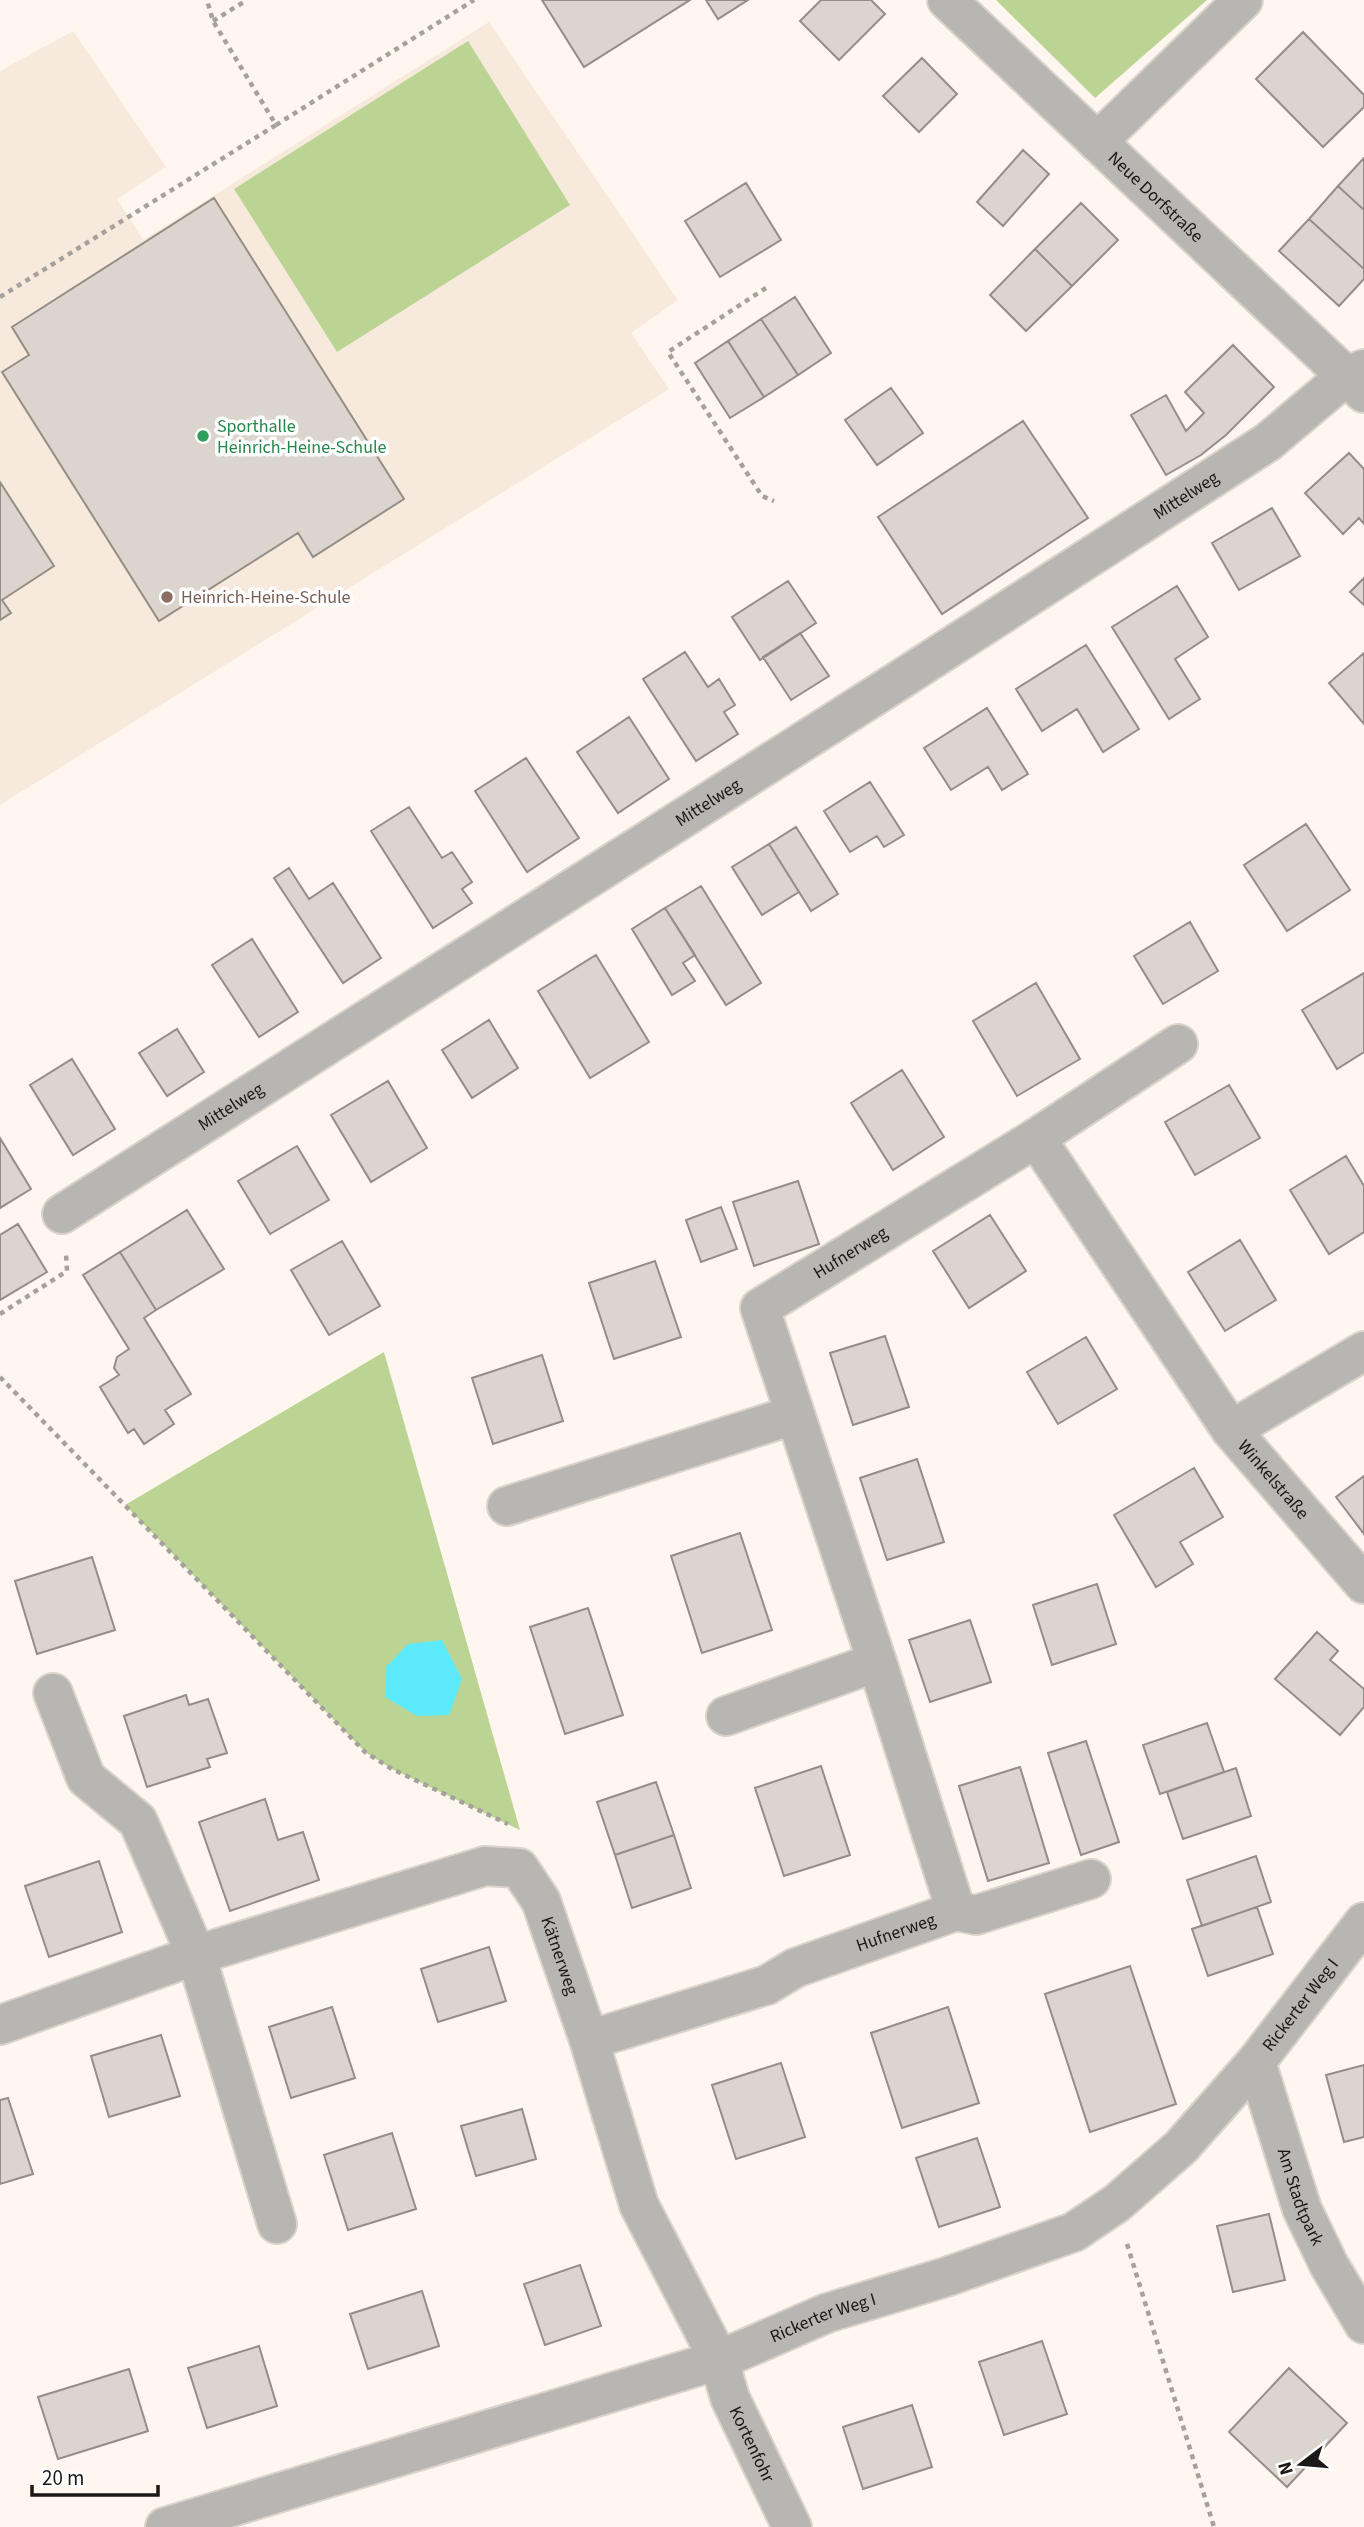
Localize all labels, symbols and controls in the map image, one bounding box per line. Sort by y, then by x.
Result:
street label: Neue Dorfstraße [1103,146,1209,248]
place label: Sporthalle Heinrich-Heine-Schule [217,414,387,460]
marker: Sporthalle Heinrich-Heine-Schule [195,428,211,444]
street label: Mittelweg [1148,465,1223,526]
place label: Heinrich-Heine-Schule [181,585,351,610]
marker: Heinrich-Heine-Schule [159,589,175,605]
street label: Mittelweg [670,772,746,833]
street label: Mittelweg [193,1076,268,1137]
street label: Hufnerweg [808,1220,892,1285]
street label: Winkelstraße [1232,1434,1315,1525]
street label: Hufnerweg [853,1907,939,1958]
street label: Kätnerweg [535,1913,585,1998]
street label: Rickerter Weg I [1256,1953,1344,2057]
street label: Am Stadtpark [1271,2145,1330,2250]
street label: Rickerter Weg I [766,2286,879,2349]
street label: Kortenfohr [723,2402,782,2487]
north arrow [1266,2429,1336,2499]
scale bar [32,2454,158,2498]
text: N [1271,2458,1301,2478]
text: 20 m [42,2463,84,2493]

